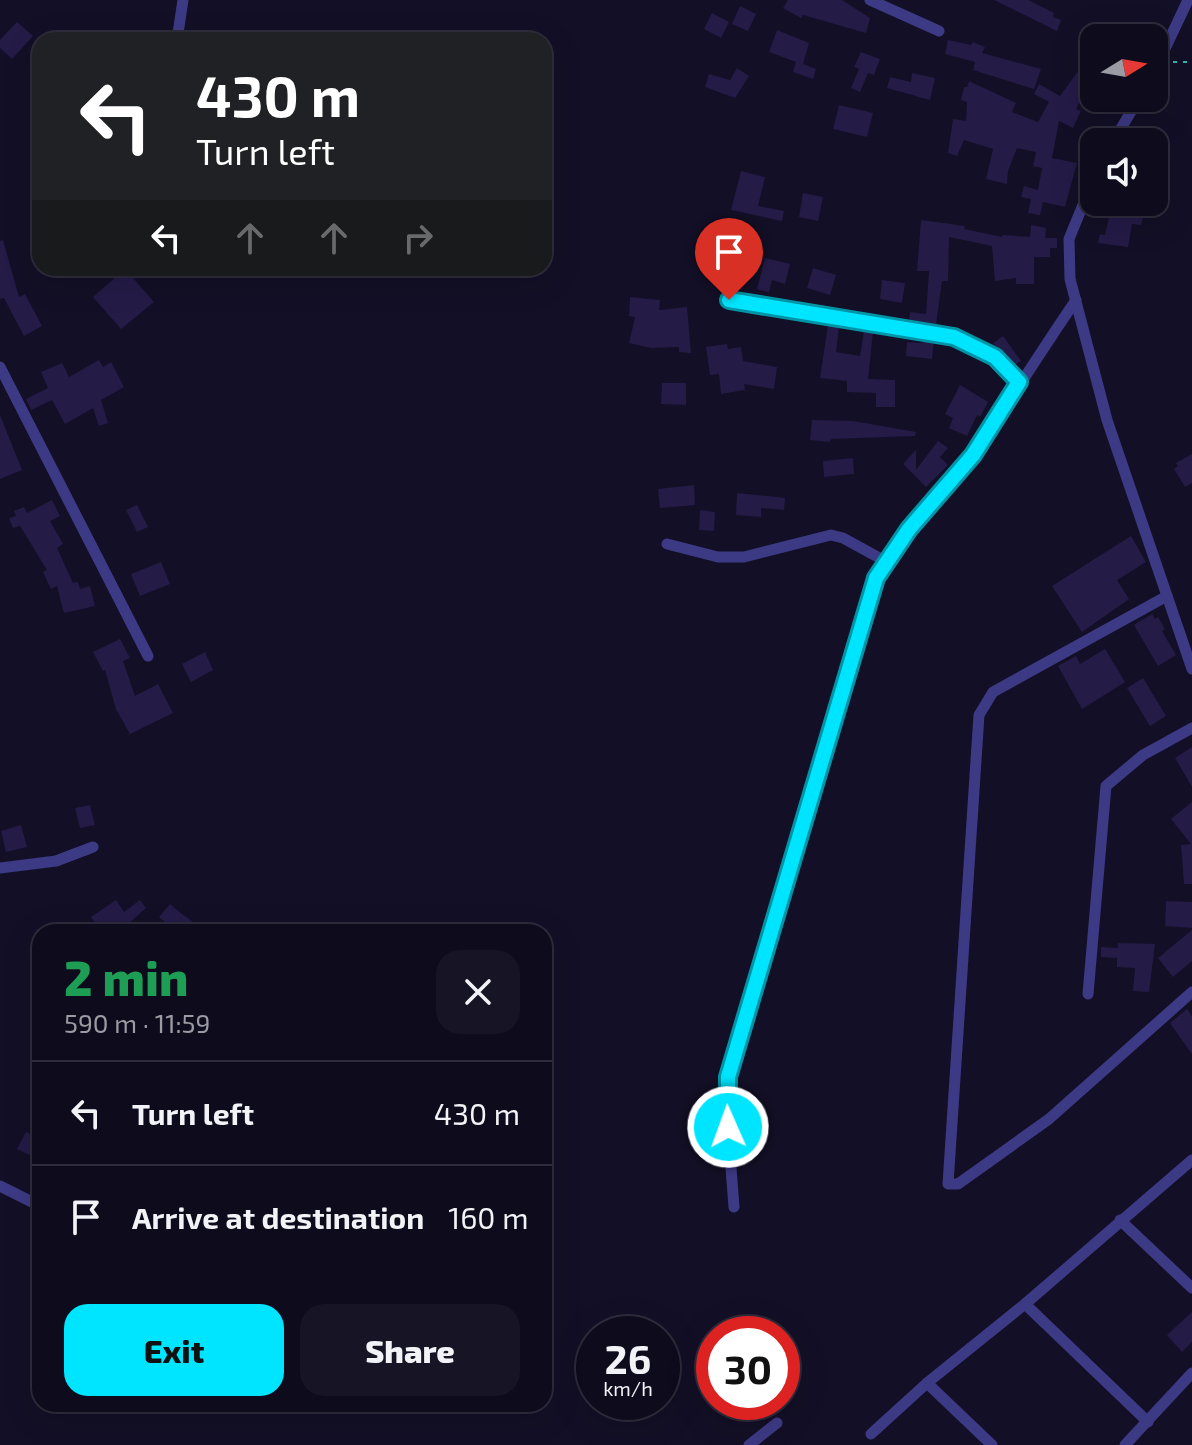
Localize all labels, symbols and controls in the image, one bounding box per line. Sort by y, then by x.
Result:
north arrow [1080,24,1168,112]
map controls [1080,24,1168,216]
text: 430 m [196,61,360,128]
icon: left [64,64,168,168]
button: sound [1080,128,1168,216]
text: Turn left [196,129,335,172]
icon: left [144,216,188,260]
icon: ahead [228,216,272,260]
icon: ahead [312,216,356,260]
icon: right [396,216,440,260]
pin [695,218,763,300]
icon: arrive [707,230,751,274]
text: 2 min [64,948,188,1006]
button: close [436,950,520,1034]
text: 590 m · 11:59 [64,1007,210,1038]
position arrow [686,1085,770,1169]
icon: left [64,1091,108,1135]
text: Turn left [132,1095,254,1131]
text: 430 m [434,1095,520,1131]
icon: arrive [64,1195,108,1239]
text: Arrive at destination [132,1199,424,1235]
text: 160 m [448,1199,528,1235]
button: Exit [64,1304,284,1396]
button: Share [300,1304,520,1396]
speed limit sign: 30 [696,1316,800,1420]
text: 26 [605,1334,651,1382]
text: km/h [603,1376,653,1400]

